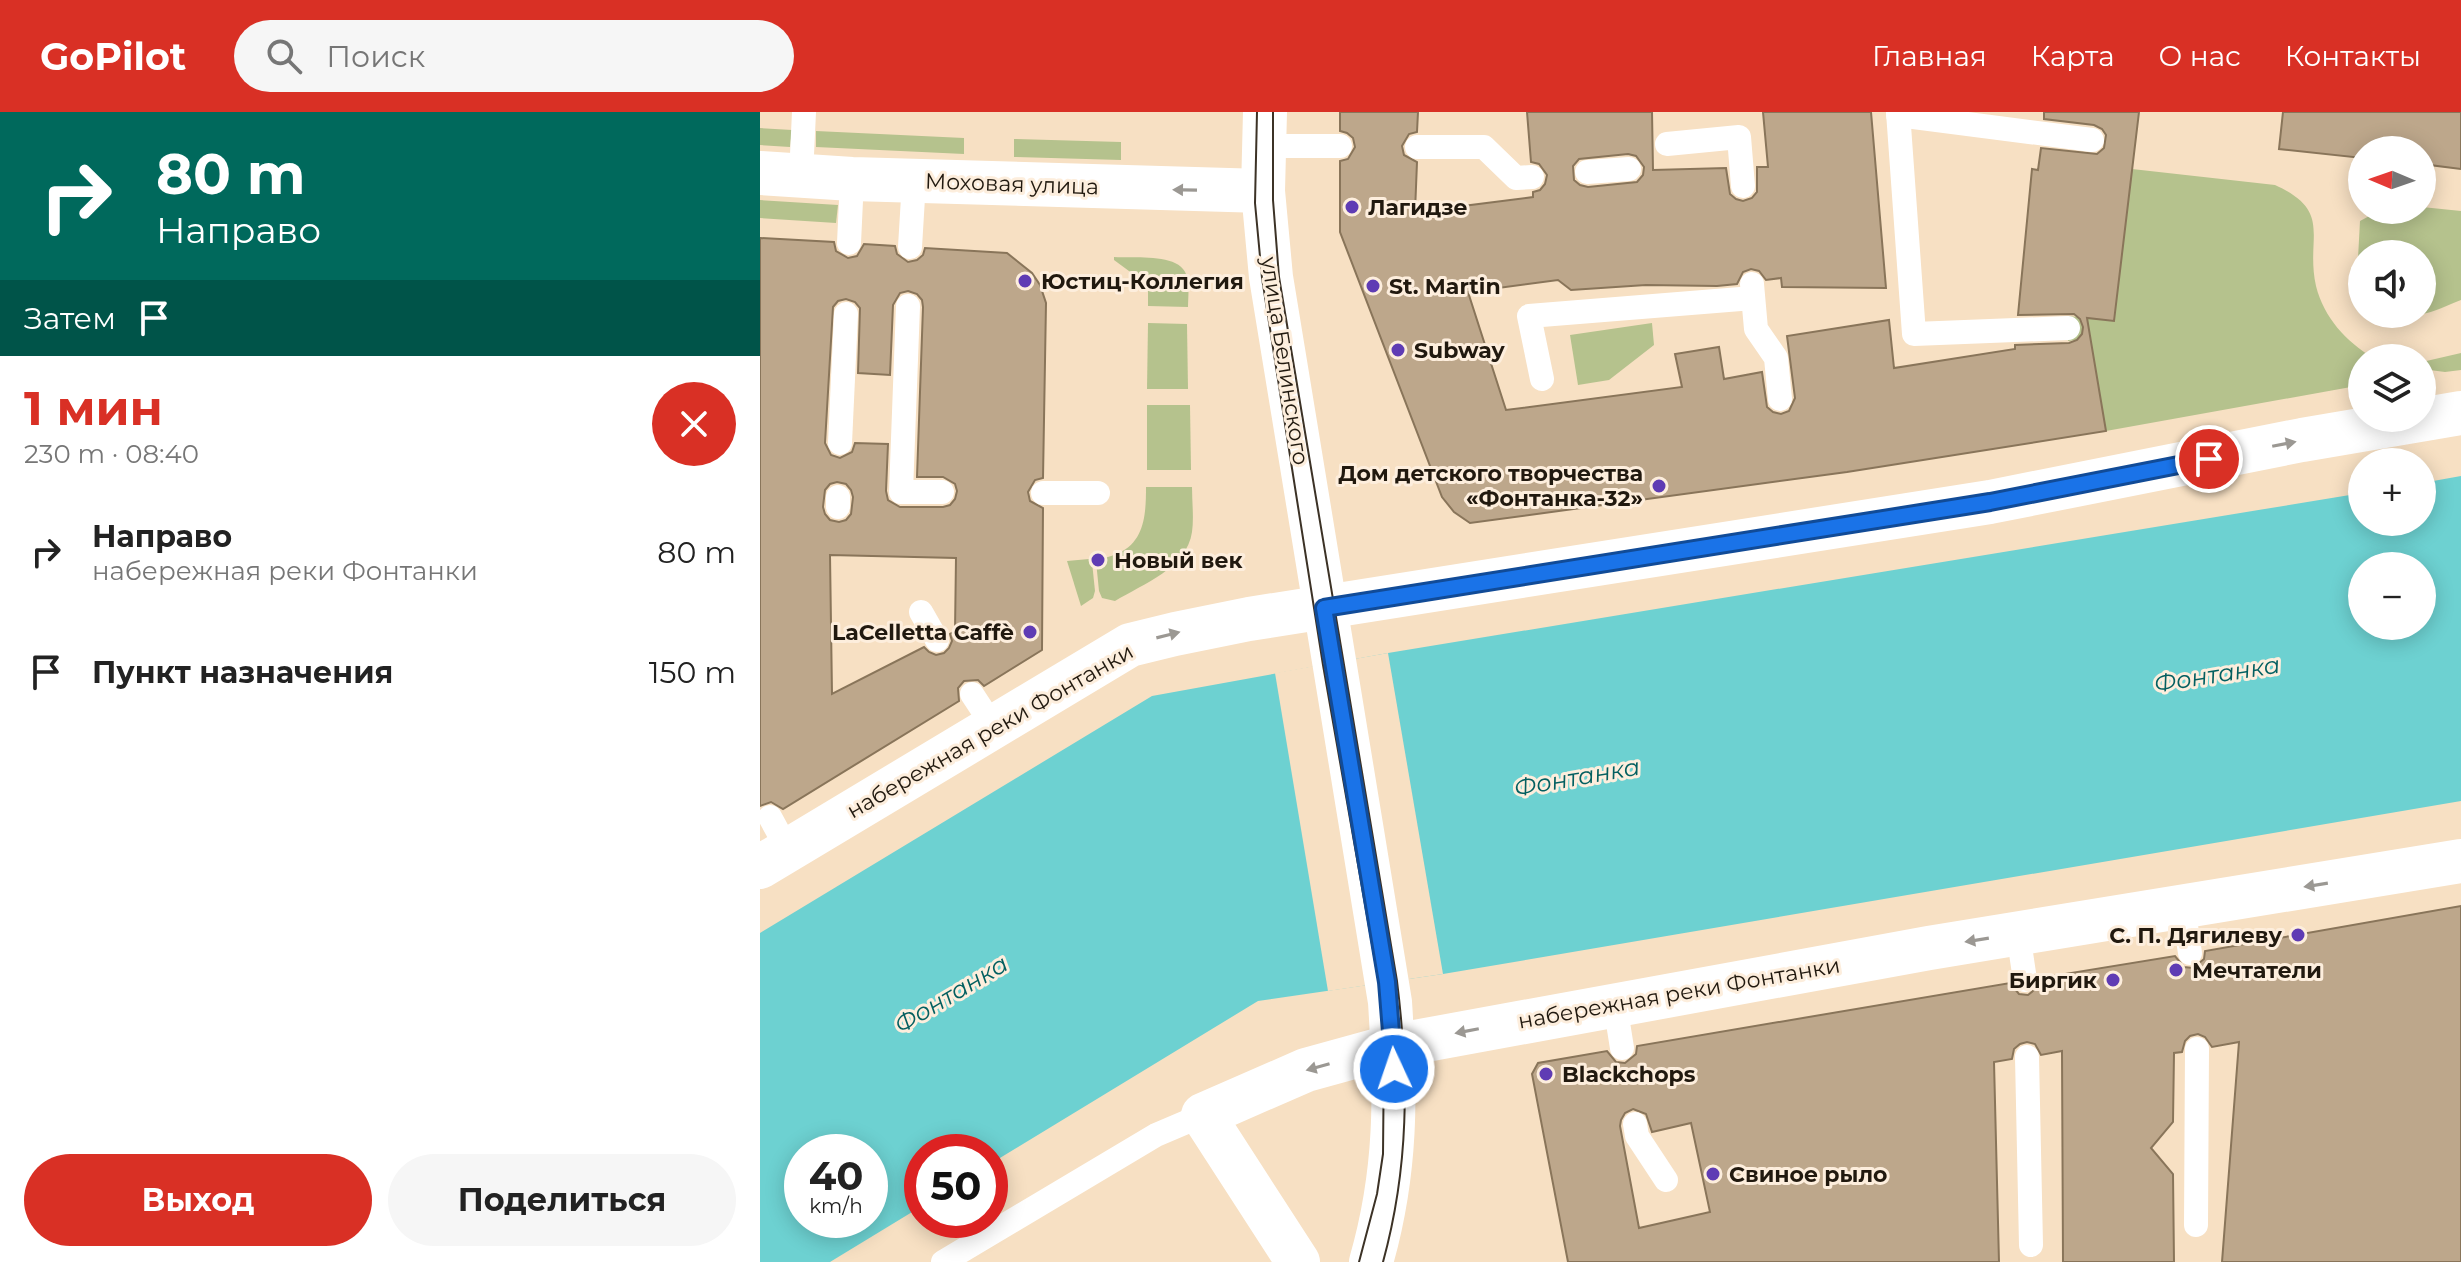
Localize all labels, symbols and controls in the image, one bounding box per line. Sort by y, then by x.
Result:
search box [234,20,794,92]
text: GoPilot [40,33,186,80]
icon: search [262,34,306,78]
text: Поиск [326,38,425,75]
text: Главная [1872,39,1987,73]
text: Карта [2031,39,2115,73]
text: О нас [2159,39,2241,73]
text: Контакты [2285,39,2421,73]
north arrow [2348,136,2436,224]
map controls [2348,136,2436,640]
text: 80 m [156,140,306,208]
icon: right [24,144,128,248]
street label: Моховая улица [925,167,1099,201]
one-way arrow [1172,183,1197,196]
place label: Лагидзе [1368,194,1468,221]
marker: Лагидзе [1343,198,1361,216]
text: Направо [156,208,321,252]
button: sound [2348,240,2436,328]
street label: улица Белинского [1255,254,1315,467]
place label: Юстиц-Коллегия [1041,268,1244,295]
marker: Юстиц-Коллегия [1016,272,1034,290]
place label: St. Martin [1389,273,1501,300]
marker: St. Martin [1364,277,1382,295]
icon: arrive [132,296,176,340]
text: Затем [24,300,116,337]
place label: Subway [1414,337,1506,364]
marker: Subway [1389,341,1407,359]
button: layers [2348,344,2436,432]
text: 1 мин [24,379,163,437]
button: close [652,382,736,466]
pin [2175,425,2243,493]
icon: arrive [2187,437,2231,481]
one-way arrow [2272,437,2297,450]
text: 230 m · 08:40 [24,438,199,470]
button: + [2348,448,2436,536]
place label: Дом детского творчества «Фонтанка-32» [1338,460,1643,512]
marker: Дом детского творчества «Фонтанка-32» [1650,477,1668,495]
text: Направо [92,518,232,555]
icon: right [24,530,68,574]
text: 80 m [657,534,736,571]
place label: Новый век [1114,547,1244,574]
marker: Новый век [1089,551,1107,569]
button: − [2348,552,2436,640]
text: набережная реки Фонтанки [92,555,478,587]
place label: LaCelletta Caffè [832,619,1014,646]
marker: LaCelletta Caffè [1021,623,1039,641]
one-way arrow [1156,629,1181,641]
street label: набережная реки Фонтанки [842,638,1138,824]
icon: arrive [24,650,68,694]
water label: Фонтанка [2152,650,2282,698]
text: Пункт назначения [92,654,393,691]
text: 150 m [649,654,736,691]
water label: Фонтанка [1512,752,1642,802]
one-way arrow [2303,879,2328,892]
place label: С. П. Дягилеву [2109,922,2282,949]
marker: С. П. Дягилеву [2289,926,2307,944]
one-way arrow [1964,935,1989,947]
water label: Фонтанка [889,949,1013,1039]
street label: набережная реки Фонтанки [1516,951,1842,1035]
place label: Мечтатели [2192,957,2322,984]
marker: Мечтатели [2167,961,2185,979]
place label: Биргик [2009,967,2098,994]
marker: Биргик [2104,971,2122,989]
one-way arrow [1454,1025,1479,1038]
position arrow [1352,1027,1436,1111]
one-way arrow [1305,1061,1330,1073]
place label: Blackchops [1562,1061,1696,1088]
marker: Blackchops [1537,1065,1555,1083]
speed limit sign: 50 [904,1134,1008,1238]
text: 40 [809,1151,863,1200]
button: Выход [24,1154,372,1246]
button: Поделиться [388,1154,736,1246]
place label: Свиное рыло [1729,1161,1888,1188]
marker: Свиное рыло [1704,1165,1722,1183]
text: km/h [809,1194,863,1218]

